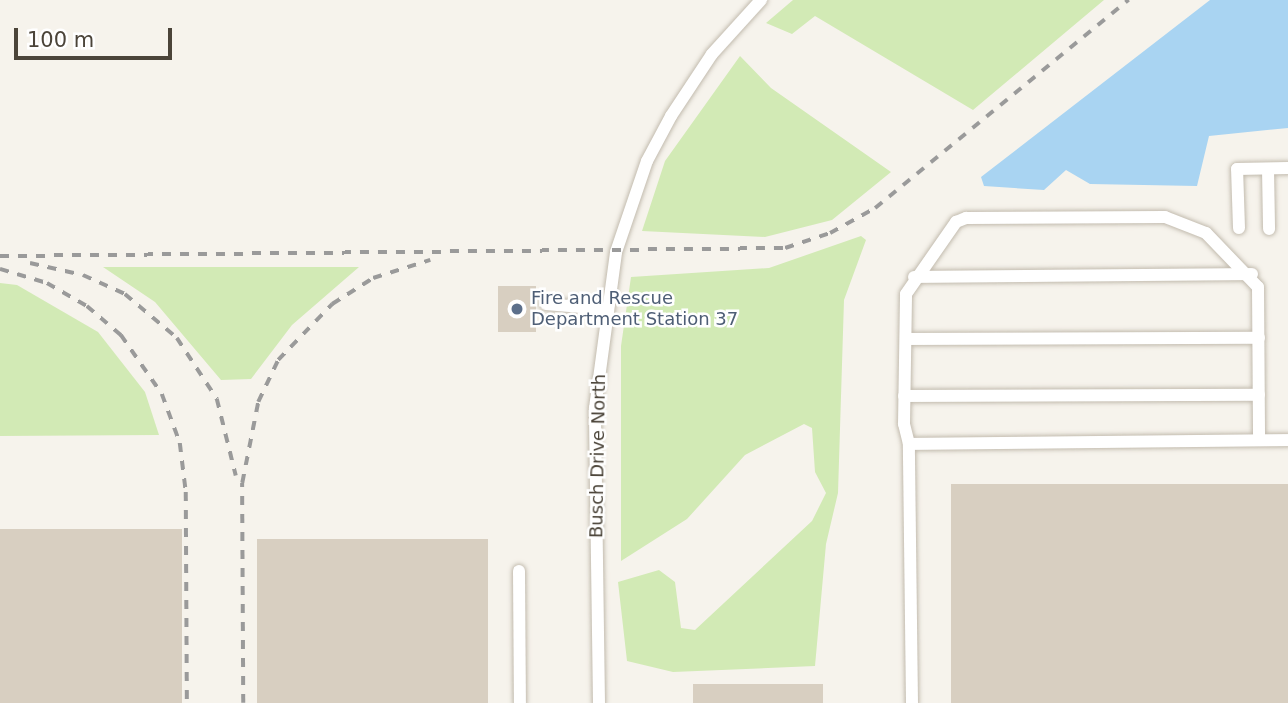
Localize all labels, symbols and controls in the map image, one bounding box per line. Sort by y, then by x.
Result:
scale bar [18,14,175,58]
text: 100 m [27,28,94,52]
place label: Fire and Rescue Department Station 37 [531,288,738,330]
marker: Fire and Rescue Department Station 37 [509,301,525,317]
street label: Busch Drive North [586,374,610,538]

